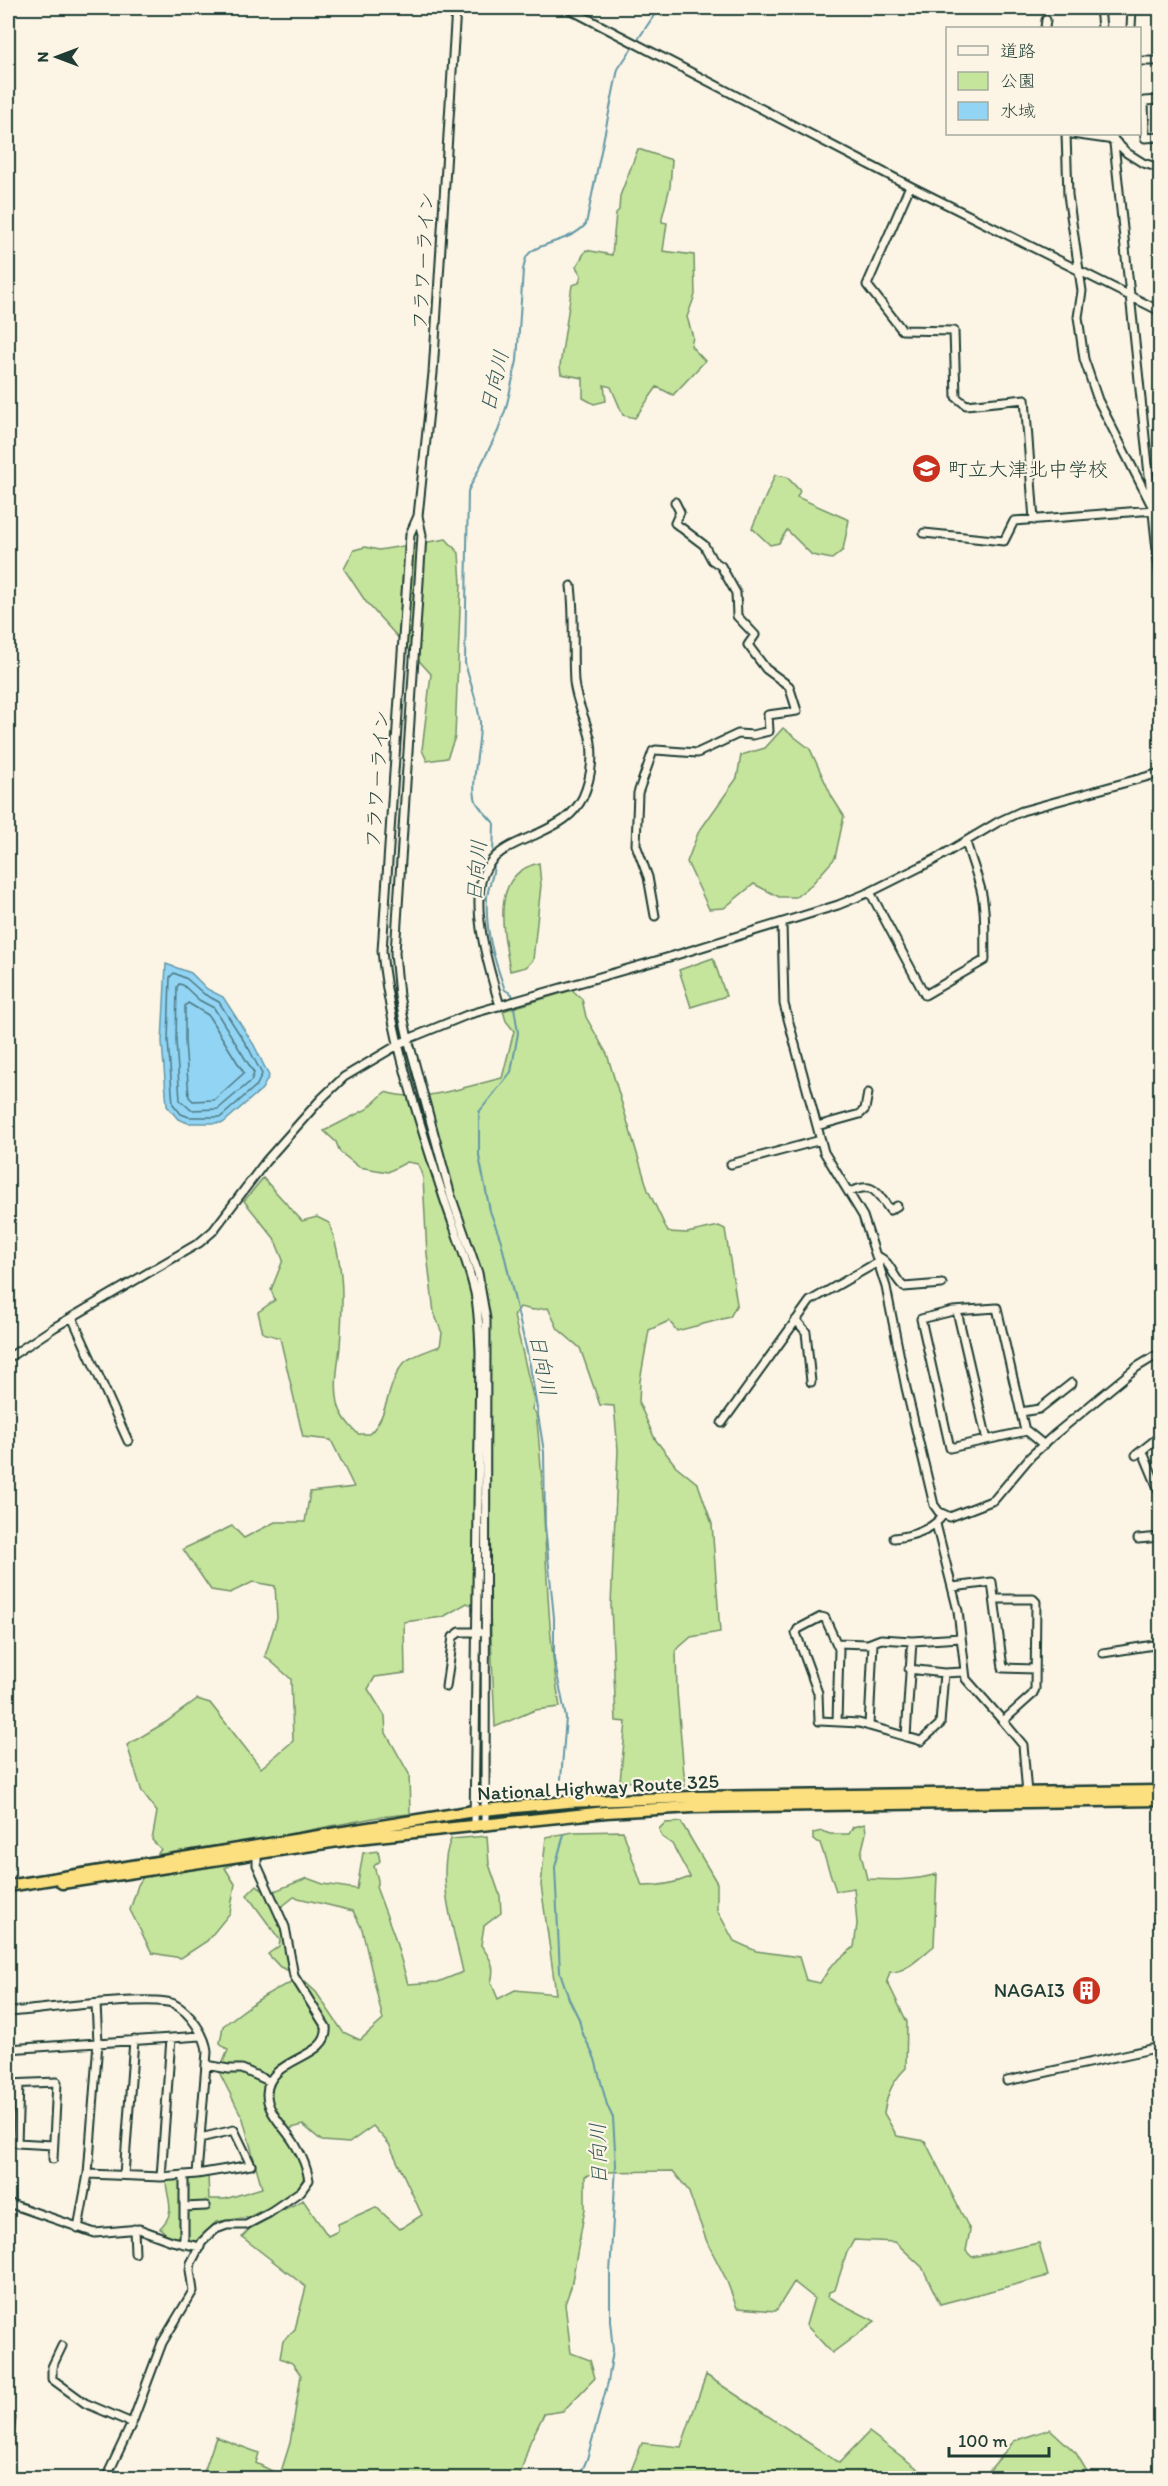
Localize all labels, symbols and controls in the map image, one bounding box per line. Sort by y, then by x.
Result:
north arrow [27,27,87,87]
legend [946,27,1141,135]
text: 道路 [1000,40,1036,62]
text: N [33,52,52,62]
text: 公園 [1000,70,1036,92]
text: 水域 [1000,100,1036,122]
street label: フラワーライン [407,191,439,331]
water label: 日向川 [474,347,514,415]
school or university icon: 町立大津北中学校 [911,453,943,485]
place label: 町立大津北中学校 [948,457,1108,481]
street label: フラワーライン [360,709,394,849]
water label: 日向川 [461,839,491,903]
water label: 日向川 [525,1332,561,1398]
street label: National Highway Route 325 [477,1769,719,1805]
building icon: NAGAI3 [1070,1974,1102,2006]
place label: NAGAI3 [994,1978,1065,2002]
water label: 日向川 [584,2122,612,2186]
scale bar [949,2420,1050,2458]
text: 100 m [958,2430,1008,2452]

